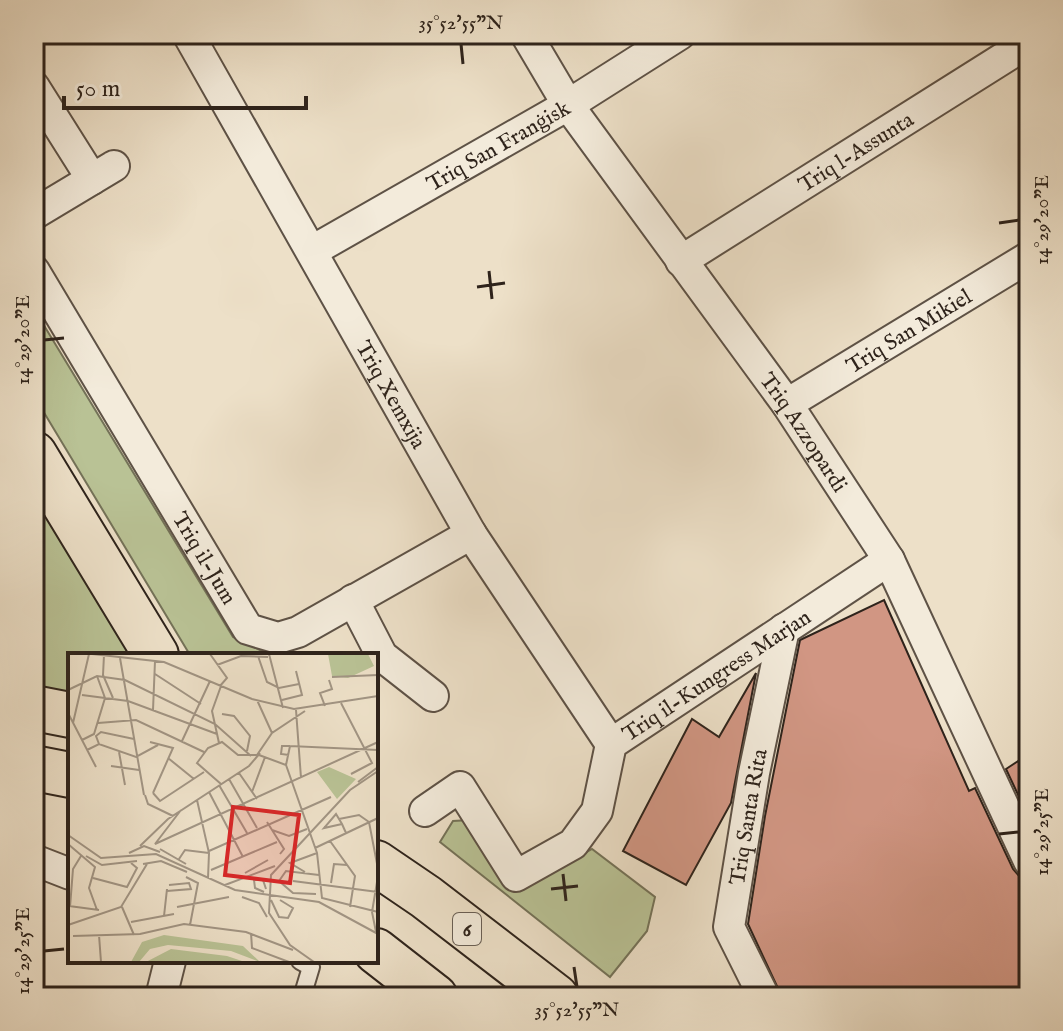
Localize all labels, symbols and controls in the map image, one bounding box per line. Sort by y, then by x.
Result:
text: 35°52'55"N [419,11,503,36]
scale bar [64,60,306,110]
text: 50 m [76,74,120,105]
street label: Triq San Franġisk [422,95,576,199]
street label: Triq l-Assunta [794,106,920,200]
text: 14°29'20"E [1030,175,1055,265]
street label: Triq San Mikiel [842,283,977,381]
text: 14°29'20"E [11,295,36,385]
street label: Triq Xemxija [348,336,432,455]
street label: Triq Azzopardi [753,368,853,498]
street label: Triq il-Jum [165,507,242,610]
street label: Triq il-Kungress Marjan [617,604,817,749]
inset map [68,653,378,963]
street label: Triq Santa Rita [724,746,775,887]
text: 14°29'25"E [1030,788,1055,876]
text: 14°29'25"E [11,907,36,995]
road number: 6 [453,913,481,945]
text: 35°52'55"N [535,998,619,1023]

